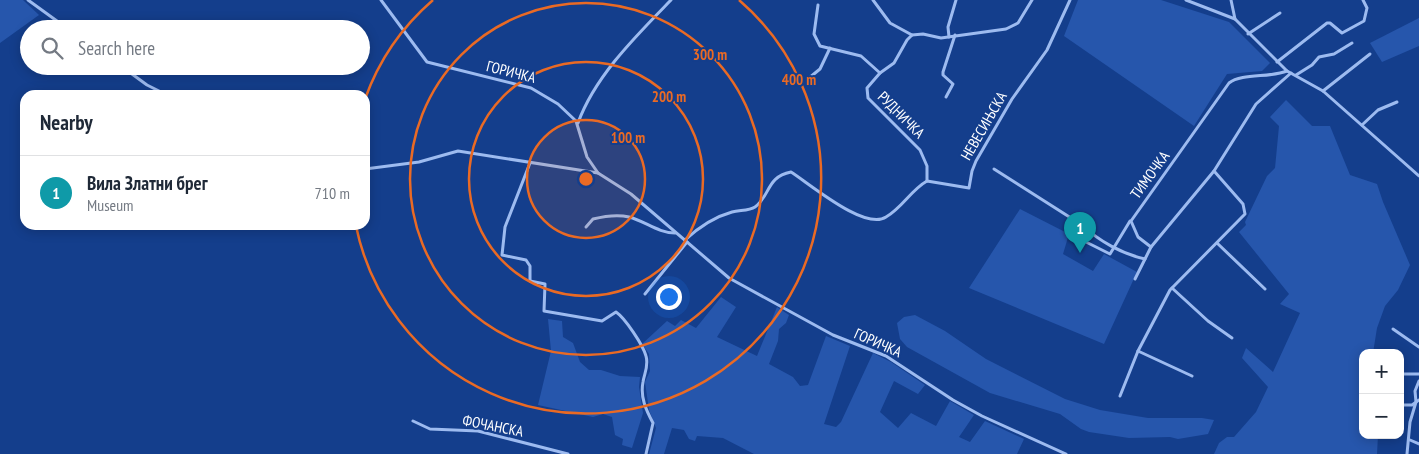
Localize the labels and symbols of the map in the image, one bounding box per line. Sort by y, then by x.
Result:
text: 300 m [693,45,727,64]
street label: ГОРИЧКА [485,56,539,87]
text: 400 m [782,70,816,89]
text: 200 m [652,87,686,106]
street label: РУДНИЧКА [874,87,930,143]
street label: НЕВЕСИЊСКА [956,87,1011,163]
text: 100 m [611,128,645,147]
street label: ТИМОЧКА [1126,146,1174,202]
centre of rings [577,170,595,188]
pin: 1 [1064,212,1096,253]
your location [656,284,682,310]
street label: ГОРИЧКА [851,324,906,362]
street label: ФОЧАНСКА [461,410,526,441]

